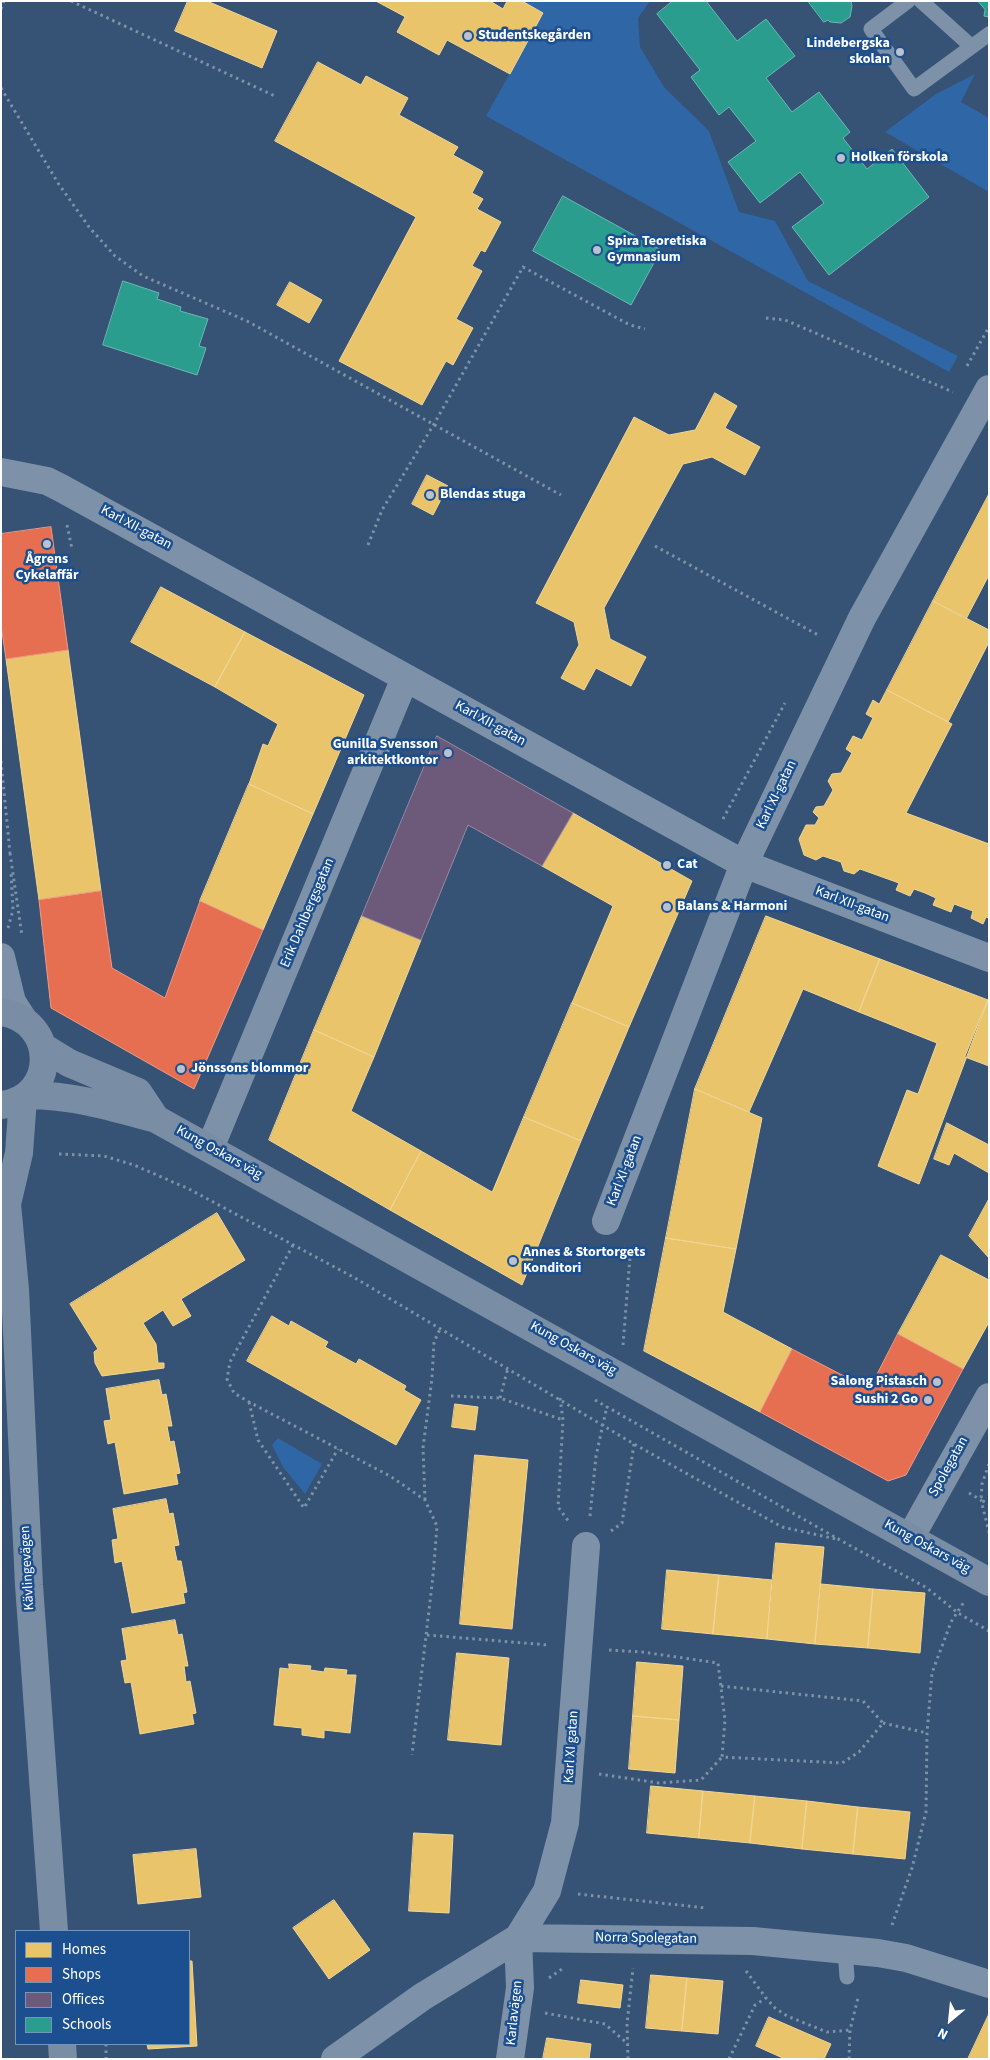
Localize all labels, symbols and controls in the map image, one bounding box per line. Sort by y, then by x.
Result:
place label: Studentskegården [478,28,591,44]
marker: Studentskegården [462,30,474,42]
place label: Lindebergska skolan [806,36,890,68]
marker: Lindebergska skolan [894,46,906,58]
place label: Holken förskola [851,150,948,166]
marker: Holken förskola [835,152,847,164]
place label: Spira Teoretiska Gymnasium [607,234,707,266]
marker: Spira Teoretiska Gymnasium [591,244,603,256]
place label: Blendas stuga [440,487,526,503]
marker: Blendas stuga [424,489,436,501]
street label: Karl XII-gatan [98,502,174,554]
marker: Ågrens Cykelaffär [41,538,53,550]
place label: Ågrens Cykelaffär [16,552,78,584]
street label: Karl XII-gatan [452,698,528,750]
place label: Gunilla Svensson arkitektkontor [333,737,438,770]
marker: Gunilla Svensson arkitektkontor [442,747,454,759]
street label: Karl XI-gatan [753,758,801,832]
street label: Erik Dahlbergsgatan [277,856,339,970]
place label: Cat [677,857,698,873]
marker: Cat [661,859,673,871]
street label: Karl XII-gatan [813,883,891,927]
place label: Balans & Harmoni [677,899,787,915]
marker: Balans & Harmoni [661,901,673,913]
place label: Jönssons blommor [191,1061,308,1077]
marker: Jönssons blommor [175,1063,187,1075]
street label: Kung Oskars väg [173,1122,265,1184]
street label: Karl XI-gatan [604,1133,646,1209]
place label: Annes & Stortorgets Konditori [523,1245,645,1278]
marker: Annes & Stortorgets Konditori [507,1255,519,1267]
street label: Kung Oskars väg [527,1318,619,1380]
place label: Salong Pistasch [830,1374,927,1390]
marker: Salong Pistasch [931,1376,943,1388]
place label: Sushi 2 Go [855,1392,918,1408]
marker: Sushi 2 Go [922,1394,934,1406]
street label: Spolegatan [926,1434,972,1500]
street label: Kung Oskars väg [881,1516,973,1578]
street label: Kävlingevägen [17,1525,39,1611]
street label: Karl XI gatan [561,1710,583,1784]
legend [15,1930,190,2045]
street label: Norra Spolegatan [595,1930,697,1948]
text: Homes [62,1939,106,1960]
text: Shops [62,1964,101,1985]
street label: Karlavägen [503,1980,527,2046]
text: Offices [62,1989,105,2010]
north arrow [925,1995,975,2045]
text: Schools [62,2014,111,2035]
text: N [934,2022,952,2044]

